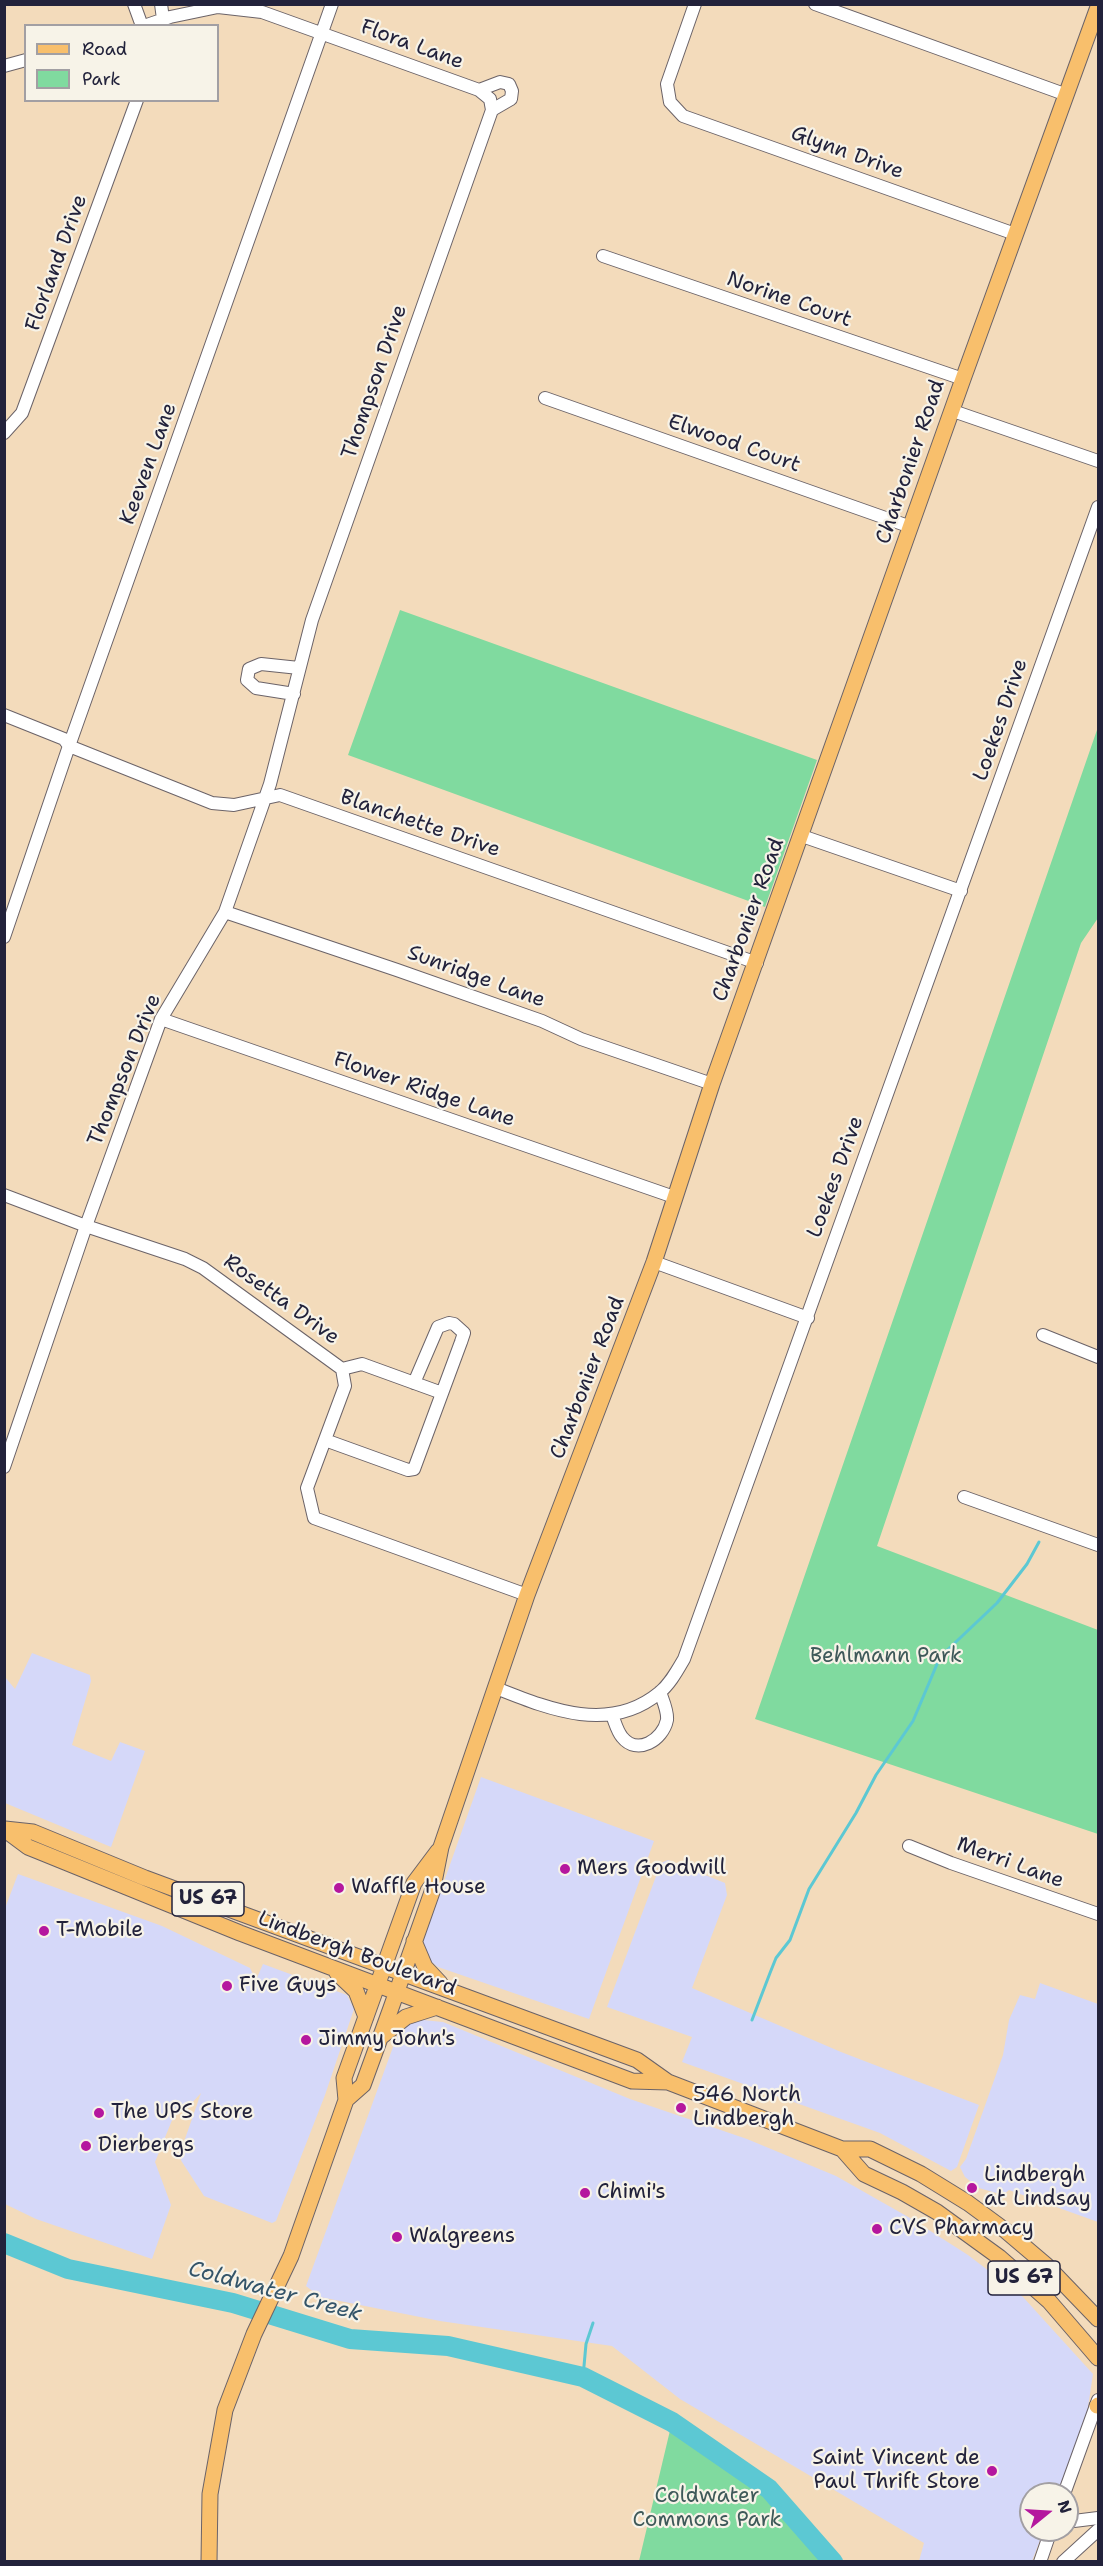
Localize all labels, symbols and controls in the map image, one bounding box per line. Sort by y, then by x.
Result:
street label: Flora Lane [357,15,467,75]
legend [24,24,219,102]
text: Road [82,37,127,61]
text: Park [82,67,121,91]
street label: Glynn Drive [787,121,907,185]
street label: Florland Drive [21,191,93,335]
street label: Norine Court [723,267,855,333]
street label: Thompson Drive [337,302,413,462]
street label: Charbonier Road [871,377,951,547]
street label: Keeven Lane [115,400,183,528]
street label: Elwood Court [665,410,803,478]
street label: Loekes Drive [968,656,1034,784]
street label: Blanchette Drive [337,785,503,863]
street label: Charbonier Road [708,835,790,1005]
street label: Sunridge Lane [404,940,548,1014]
street label: Thompson Drive [83,990,167,1150]
street label: Flower Ridge Lane [330,1047,518,1133]
street label: Loekes Drive [802,1113,870,1241]
street label: Rosetta Drive [218,1249,344,1351]
street label: Charbonier Road [545,1293,631,1463]
park label: Behlmann Park [810,1644,962,1670]
street label: Merri Lane [953,1832,1067,1894]
place label: Mers Goodwill [577,1856,726,1882]
marker: Mers Goodwill [558,1862,572,1876]
place label: Waffle House [351,1875,486,1901]
marker: Waffle House [332,1881,346,1895]
road number: US 67 [172,1882,244,1916]
street label: Lindbergh Boulevard [254,1906,460,2002]
place label: T-Mobile [56,1918,143,1944]
marker: T-Mobile [37,1924,51,1938]
place label: Five Guys [239,1973,337,1999]
marker: Five Guys [220,1979,234,1993]
place label: Jimmy John's [318,2027,456,2053]
marker: Jimmy John's [299,2033,313,2047]
place label: 546 North Lindbergh [693,2083,801,2133]
place label: The UPS Store [111,2100,253,2126]
marker: 546 North Lindbergh [674,2101,688,2115]
marker: The UPS Store [92,2106,106,2120]
place label: Dierbergs [98,2133,194,2159]
marker: Dierbergs [79,2139,93,2153]
place label: Lindbergh at Lindsay [984,2163,1091,2213]
place label: Chimi's [597,2180,666,2206]
marker: Lindbergh at Lindsay [965,2181,979,2195]
marker: Chimi's [578,2186,592,2200]
place label: CVS Pharmacy [889,2216,1034,2242]
marker: CVS Pharmacy [870,2222,884,2236]
place label: Walgreens [409,2224,515,2250]
marker: Walgreens [390,2230,404,2244]
water label: Coldwater Creek [185,2256,365,2328]
road number: US 67 [988,2261,1060,2295]
place label: Saint Vincent de Paul Thrift Store [812,2446,980,2496]
marker: Saint Vincent de Paul Thrift Store [985,2464,999,2478]
north arrow [1019,2482,1079,2542]
park label: Coldwater Commons Park [632,2484,782,2534]
text: N [1053,2498,1077,2516]

